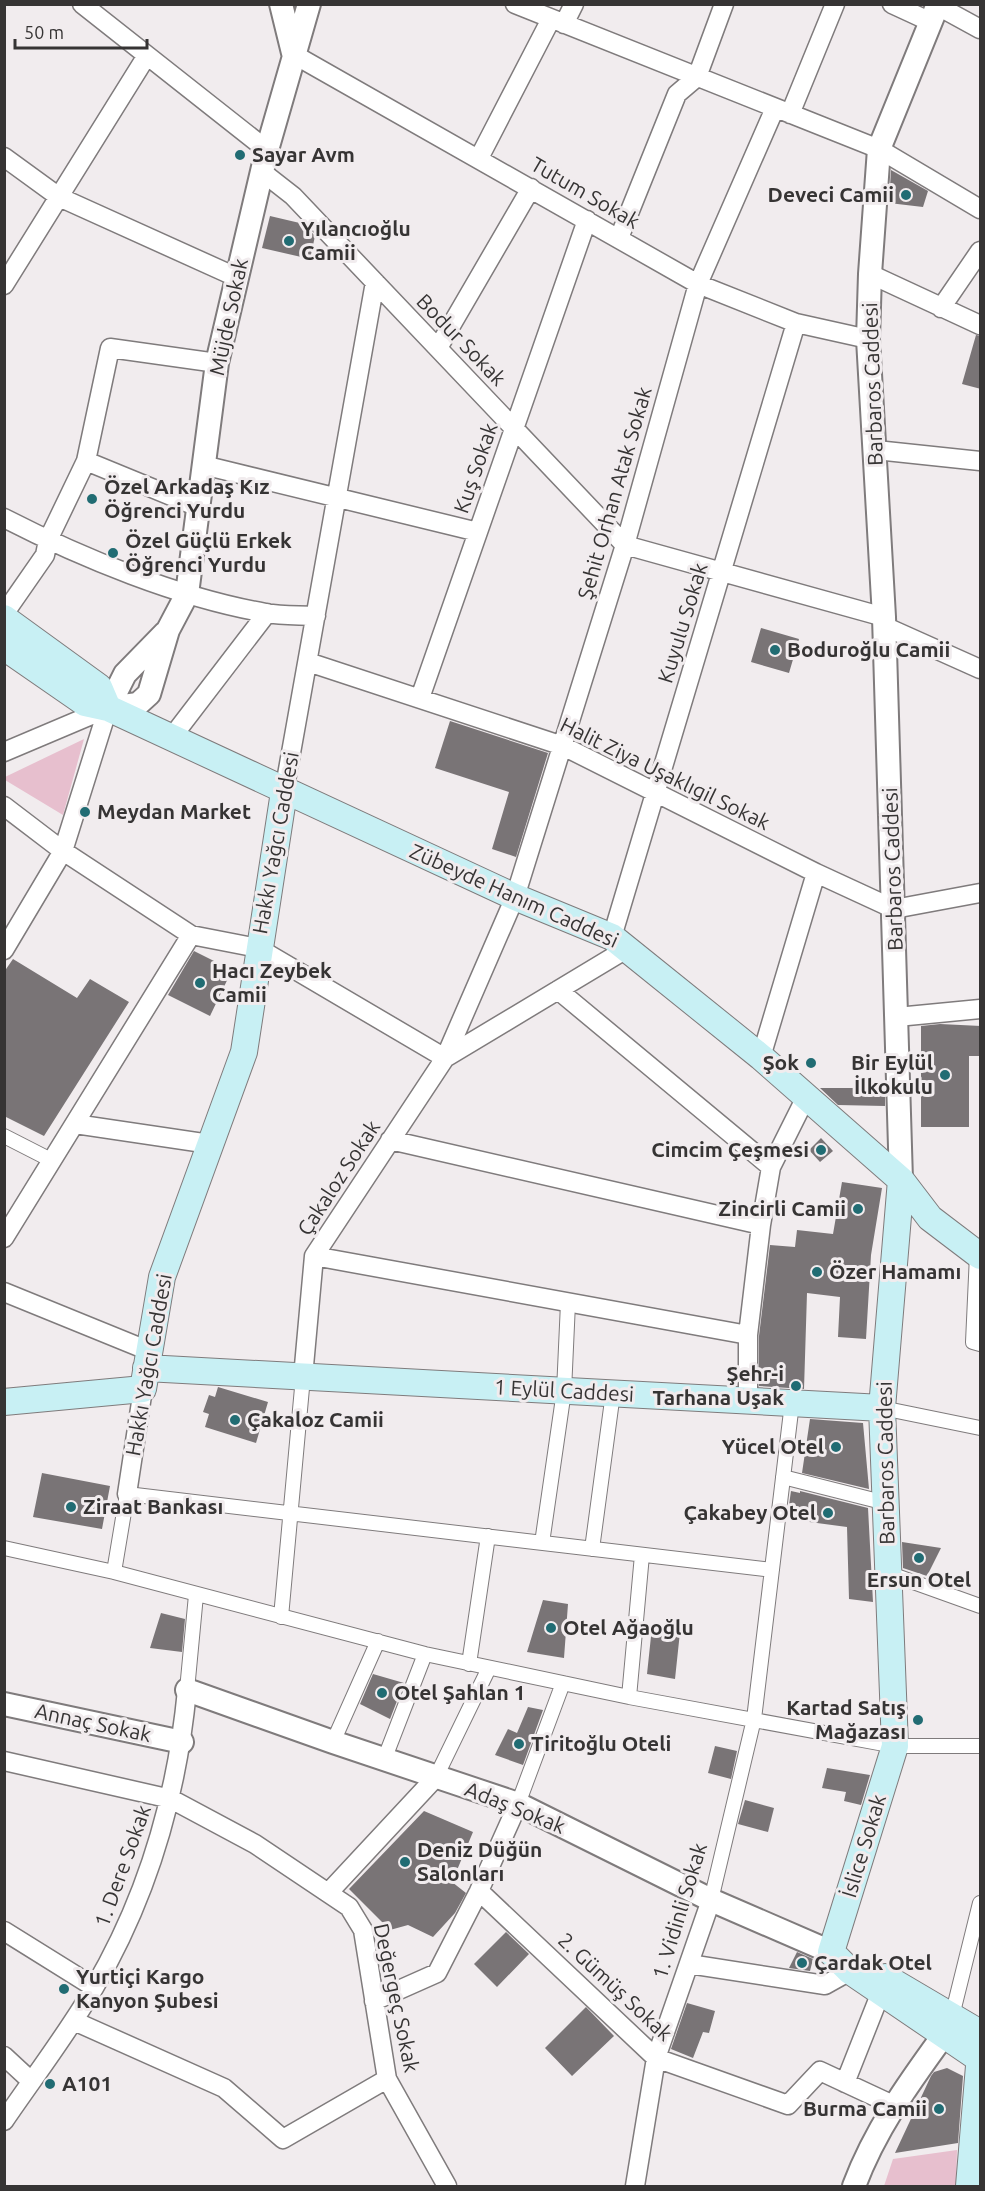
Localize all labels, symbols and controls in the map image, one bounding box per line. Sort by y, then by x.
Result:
scale bar [15,12,147,50]
text: 50 m [24,22,64,42]
place label: Sayar Avm [252,142,355,166]
marker: Sayar Avm [233,148,247,162]
street label: Tutum Sokak [527,151,644,233]
place label: Deveci Camii [768,182,894,206]
marker: Deveci Camii [899,188,913,202]
place label: Yılancıoğlu Camii [301,216,411,264]
marker: Yılancıoğlu Camii [282,234,296,248]
street label: Müjde Sokak [204,256,252,378]
street label: Bodur Sokak [412,289,512,390]
street label: Barbaros Caddesi [857,302,887,466]
street label: Şehit Orhan Atak Sokak [572,383,656,602]
street label: Kuş Sokak [448,419,502,516]
place label: Özel Arkadaş Kız Öğrenci Yurdu [104,474,270,522]
marker: Özel Arkadaş Kız Öğrenci Yurdu [85,492,99,506]
place label: Özel Güçlü Erkek Öğrenci Yurdu [125,528,292,576]
marker: Özel Güçlü Erkek Öğrenci Yurdu [106,546,120,560]
street label: Kuyulu Sokak [652,559,712,686]
place label: Boduroğlu Camii [787,637,950,661]
marker: Boduroğlu Camii [768,643,782,657]
street label: Halit Ziya Uşaklıgil Sokak [557,712,774,835]
street label: Hakkı Yağcı Caddesi [247,750,303,936]
street label: Barbaros Caddesi [877,787,907,951]
place label: Meydan Market [97,799,251,823]
marker: Meydan Market [78,805,92,819]
street label: Zübeyde Hanım Caddesi [406,838,622,952]
place label: Hacı Zeybek Camii [212,958,332,1006]
marker: Hacı Zeybek Camii [193,976,207,990]
place label: Şok [763,1050,799,1074]
place label: Bir Eylül İlkokulu [851,1050,933,1098]
marker: Şok [804,1056,818,1070]
marker: Bir Eylül İlkokulu [938,1068,952,1082]
street label: Çakaloz Sokak [292,1115,384,1240]
place label: Cimcim Çeşmesi [651,1137,809,1161]
marker: Cimcim Çeşmesi [814,1143,828,1157]
place label: Zincirli Camii [718,1196,846,1220]
marker: Zincirli Camii [851,1202,865,1216]
place label: Özer Hamamı [829,1259,961,1283]
marker: Özer Hamamı [810,1265,824,1279]
street label: Hakkı Yağcı Caddesi [120,1272,176,1458]
place label: Şehr-i Tarhana Uşak [653,1361,784,1409]
street label: 1 Eylül Caddesi [493,1374,635,1406]
marker: Şehr-i Tarhana Uşak [789,1379,803,1393]
street label: Barbaros Caddesi [872,1381,898,1545]
place label: Çakaloz Camii [247,1407,384,1431]
marker: Çakaloz Camii [228,1413,242,1427]
place label: Yücel Otel [722,1434,824,1458]
marker: Yücel Otel [829,1440,843,1454]
place label: Ziraat Bankası [83,1494,223,1518]
marker: Ziraat Bankası [64,1500,78,1514]
place label: Çakabey Otel [683,1500,816,1524]
marker: Çakabey Otel [821,1506,835,1520]
marker: Ersun Otel [912,1551,926,1565]
place label: Ersun Otel [867,1567,971,1591]
place label: Otel Ağaoğlu [563,1615,694,1639]
marker: Otel Ağaoğlu [544,1621,558,1635]
place label: Otel Şahlan 1 [394,1680,526,1704]
marker: Otel Şahlan 1 [375,1686,389,1700]
place label: Kartad Satış Mağazası [786,1695,906,1743]
street label: Annaç Sokak [33,1698,154,1746]
marker: Kartad Satış Mağazası [911,1713,925,1727]
place label: Tiritoğlu Oteli [531,1731,671,1755]
marker: Tiritoğlu Oteli [512,1737,526,1751]
street label: Adaş Sokak [462,1776,569,1838]
street label: İslice Sokak [836,1791,890,1900]
street label: 1. Dere Sokak [89,1801,155,1930]
place label: Deniz Düğün Salonları [417,1837,542,1885]
street label: 1. Vidinli Sokak [647,1839,711,1982]
marker: Deniz Düğün Salonları [398,1855,412,1869]
street label: Değergeç Sokak [369,1921,425,2075]
street label: 2. Gümüş Sokak [554,1927,678,2045]
place label: Çardak Otel [814,1950,932,1974]
marker: Çardak Otel [795,1956,809,1970]
place label: Yurtiçi Kargo Kanyon Şubesi [76,1964,219,2012]
marker: Yurtiçi Kargo Kanyon Şubesi [57,1982,71,1996]
place label: A101 [62,2071,112,2095]
marker: A101 [43,2077,57,2091]
place label: Burma Camii [803,2096,927,2120]
marker: Burma Camii [932,2102,946,2116]

